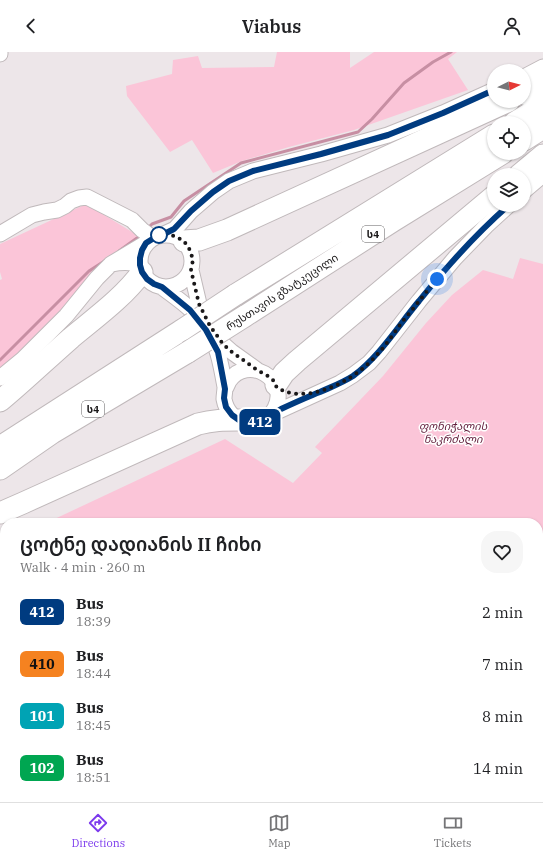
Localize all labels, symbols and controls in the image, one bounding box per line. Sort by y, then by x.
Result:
icon: back [20,15,42,37]
text: Viabus [242,15,301,38]
icon: person [501,15,523,37]
north arrow [487,64,531,108]
map controls [487,64,531,212]
button: locate [487,116,531,160]
button: layers [487,168,531,212]
unlabelled marker [150,226,168,244]
road number: ს4 [362,226,384,242]
street label: რუსთავის გზატკეცილი [223,250,341,334]
your location [427,269,447,289]
road number: ს4 [82,401,104,417]
line badge: 412 [237,409,283,435]
text: 412 [247,413,273,431]
park label: ფონიჭალის ნაკრძალი [419,419,488,446]
button: heart [481,531,523,573]
text: ცოტნე დადიანის II ჩიხი [20,532,262,556]
text: Walk · 4 min · 260 m [20,559,145,576]
text: Bus [76,594,104,613]
text: 412 [29,603,55,621]
text: 2 min [482,603,523,622]
text: 18:39 [76,613,111,630]
text: Bus [76,646,104,665]
text: 410 [29,655,55,673]
text: 7 min [482,655,523,674]
text: 18:44 [76,665,111,682]
text: Bus [76,698,104,717]
text: 101 [29,707,55,725]
text: 8 min [482,707,523,726]
text: 18:45 [76,717,111,734]
text: Bus [76,750,104,769]
text: 102 [29,759,55,777]
text: 14 min [473,759,523,778]
text: 18:51 [76,769,111,786]
tab: Directions [72,812,125,850]
tab: Map [268,812,291,850]
tab: Tickets [434,812,471,850]

